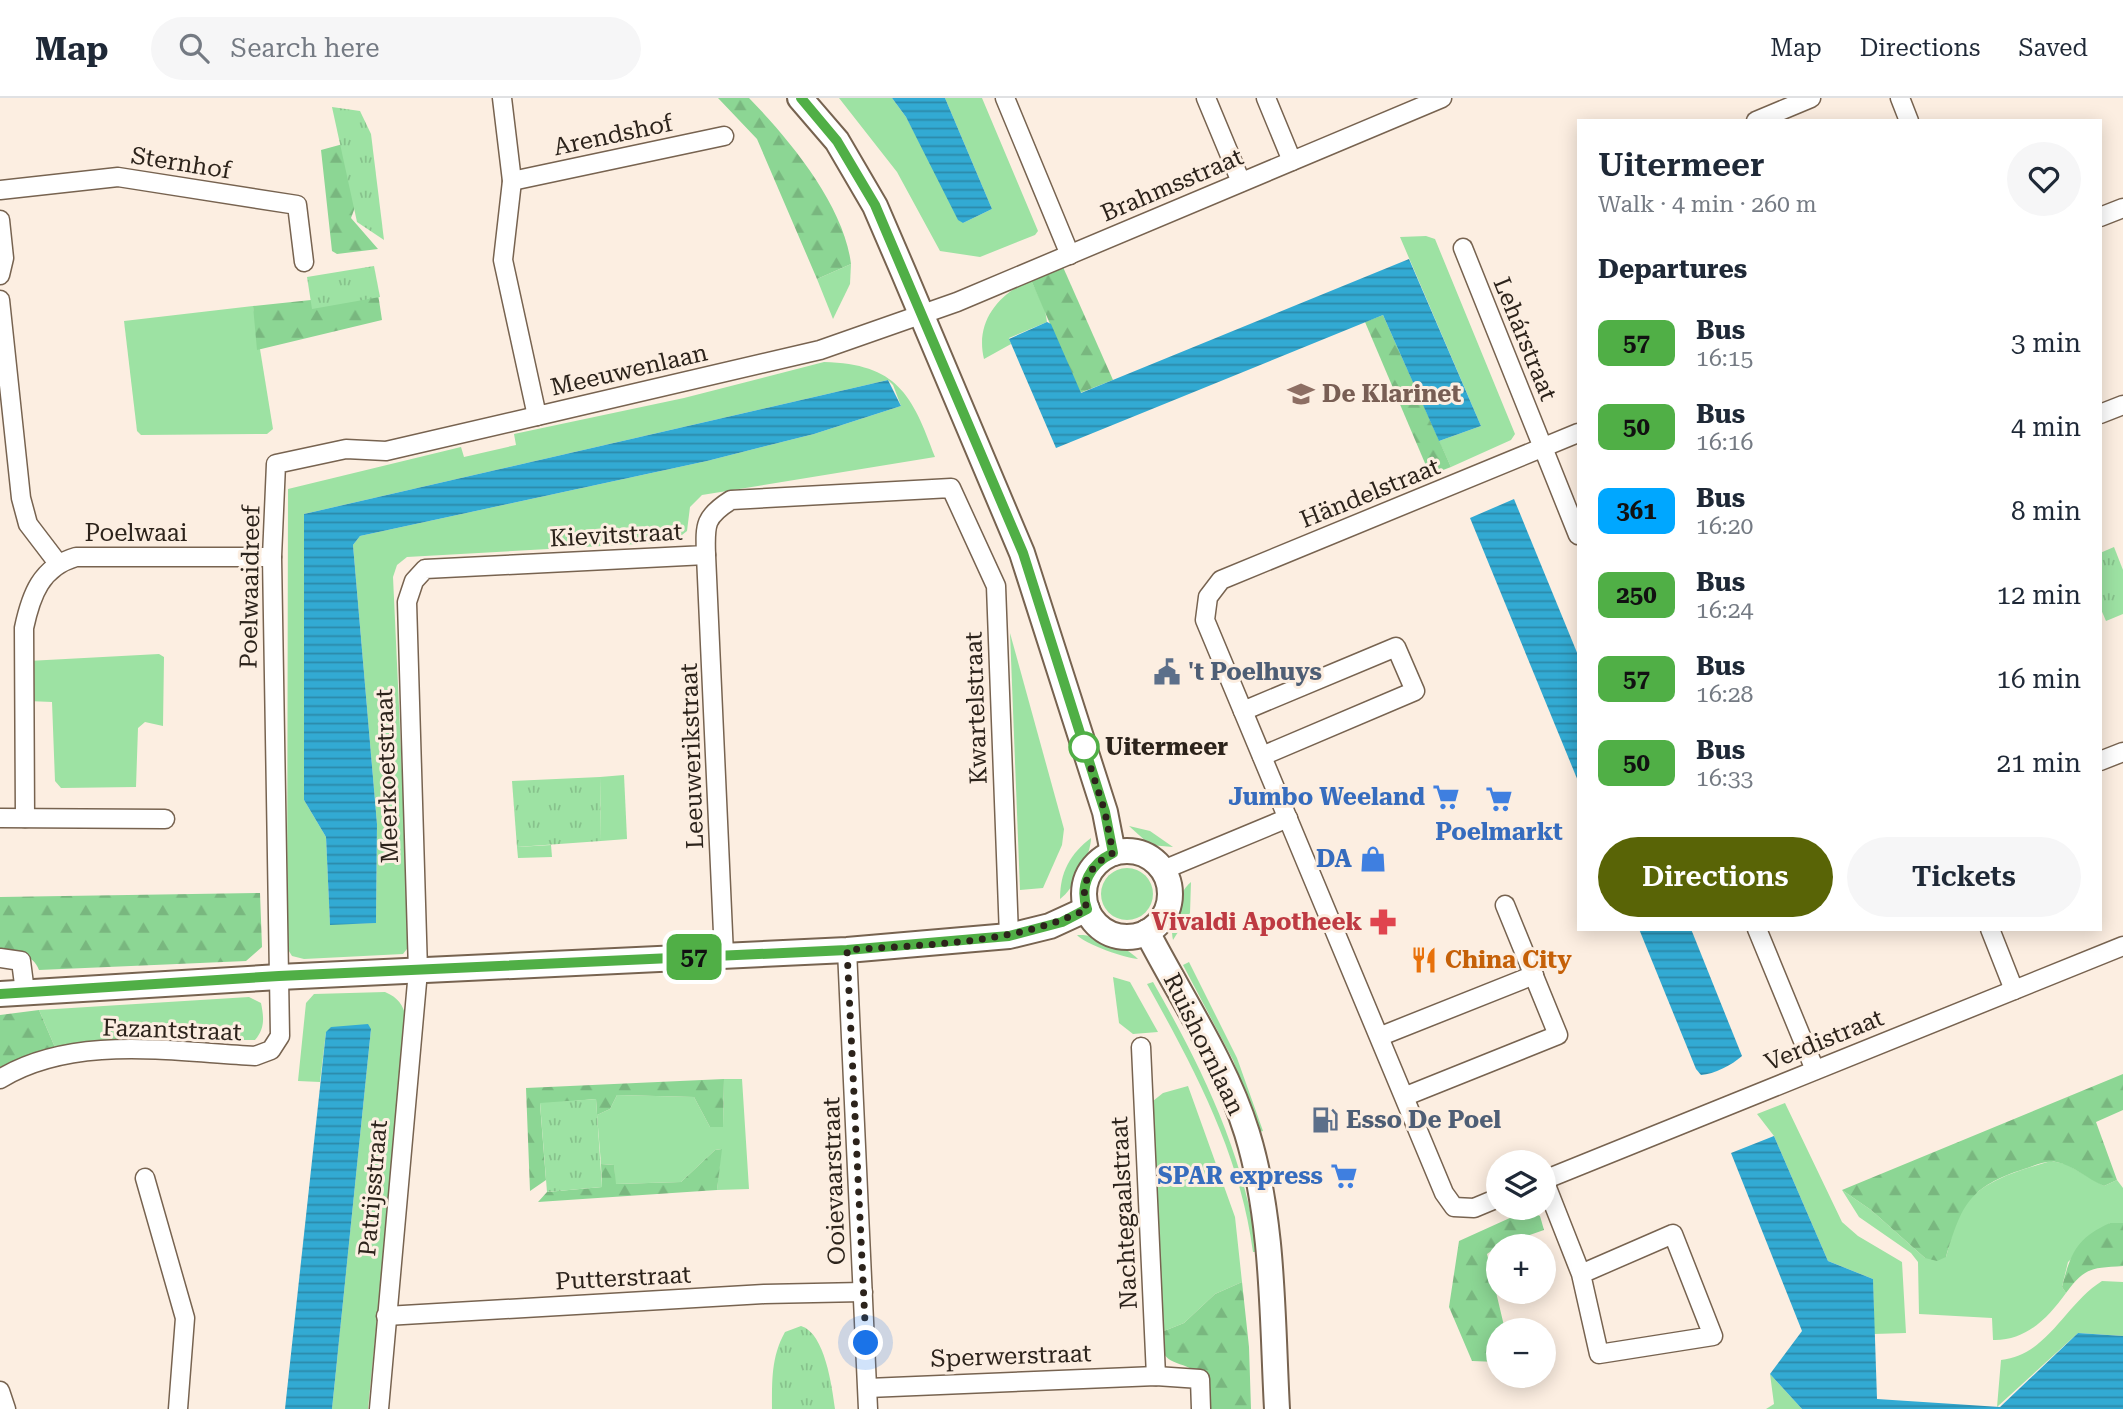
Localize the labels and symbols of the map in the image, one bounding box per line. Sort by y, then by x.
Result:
street label: Arendshof [551,109,676,161]
street label: Sternhof [129,141,234,185]
street label: Brahmsstraat [1097,142,1247,228]
street label: Lehárstraat [1488,273,1562,405]
street label: Meeuwenlaan [548,338,710,402]
school or university icon: De Klarinet [1286,379,1316,409]
place label: De Klarinet [1322,380,1461,408]
street label: Händelstraat [1296,452,1444,534]
street label: Poelwaaidreef [235,504,265,669]
street label: Kievitstraat [549,518,683,552]
street label: Poelwaai [85,519,188,547]
street label: Kwartelstraat [959,631,993,785]
public building icon: 't Poelhuys [1152,657,1182,687]
place label: 't Poelhuys [1188,658,1322,686]
street label: Leeuwerikstraat [675,663,709,849]
street label: Meerkoetstraat [370,688,404,864]
marker: Uitermeer [1069,732,1099,762]
place label: Uitermeer [1105,733,1228,761]
supermarket icon: Jumbo Weeland [1431,782,1461,812]
place label: Jumbo Weeland [1229,783,1425,811]
supermarket icon: Poelmarkt [1484,784,1514,814]
place label: Poelmarkt [1435,818,1563,846]
shop icon: DA [1358,844,1388,874]
place label: DA [1316,845,1353,873]
pharmacy icon: Vivaldi Apotheek [1368,907,1398,937]
place label: Vivaldi Apotheek [1151,908,1362,936]
line badge: 57 [662,934,726,980]
restaurant icon: China City [1409,945,1439,975]
place label: China City [1445,946,1572,974]
street label: Ruishornlaan [1158,969,1250,1119]
street label: Verdistraat [1760,1003,1888,1077]
street label: Fazantstraat [102,1014,242,1046]
street label: Ooievaarstraat [817,1097,851,1265]
fuel station icon: Esso De Poel [1310,1105,1340,1135]
place label: Esso De Poel [1346,1106,1501,1134]
street label: Nachtegaalstraat [1105,1116,1143,1310]
street label: Patrijsstraat [353,1119,393,1257]
supermarket icon: SPAR express [1329,1161,1359,1191]
place label: SPAR express [1158,1162,1323,1190]
street label: Putterstraat [554,1260,692,1296]
your location [848,1325,883,1360]
street label: Sperwerstraat [930,1339,1092,1373]

